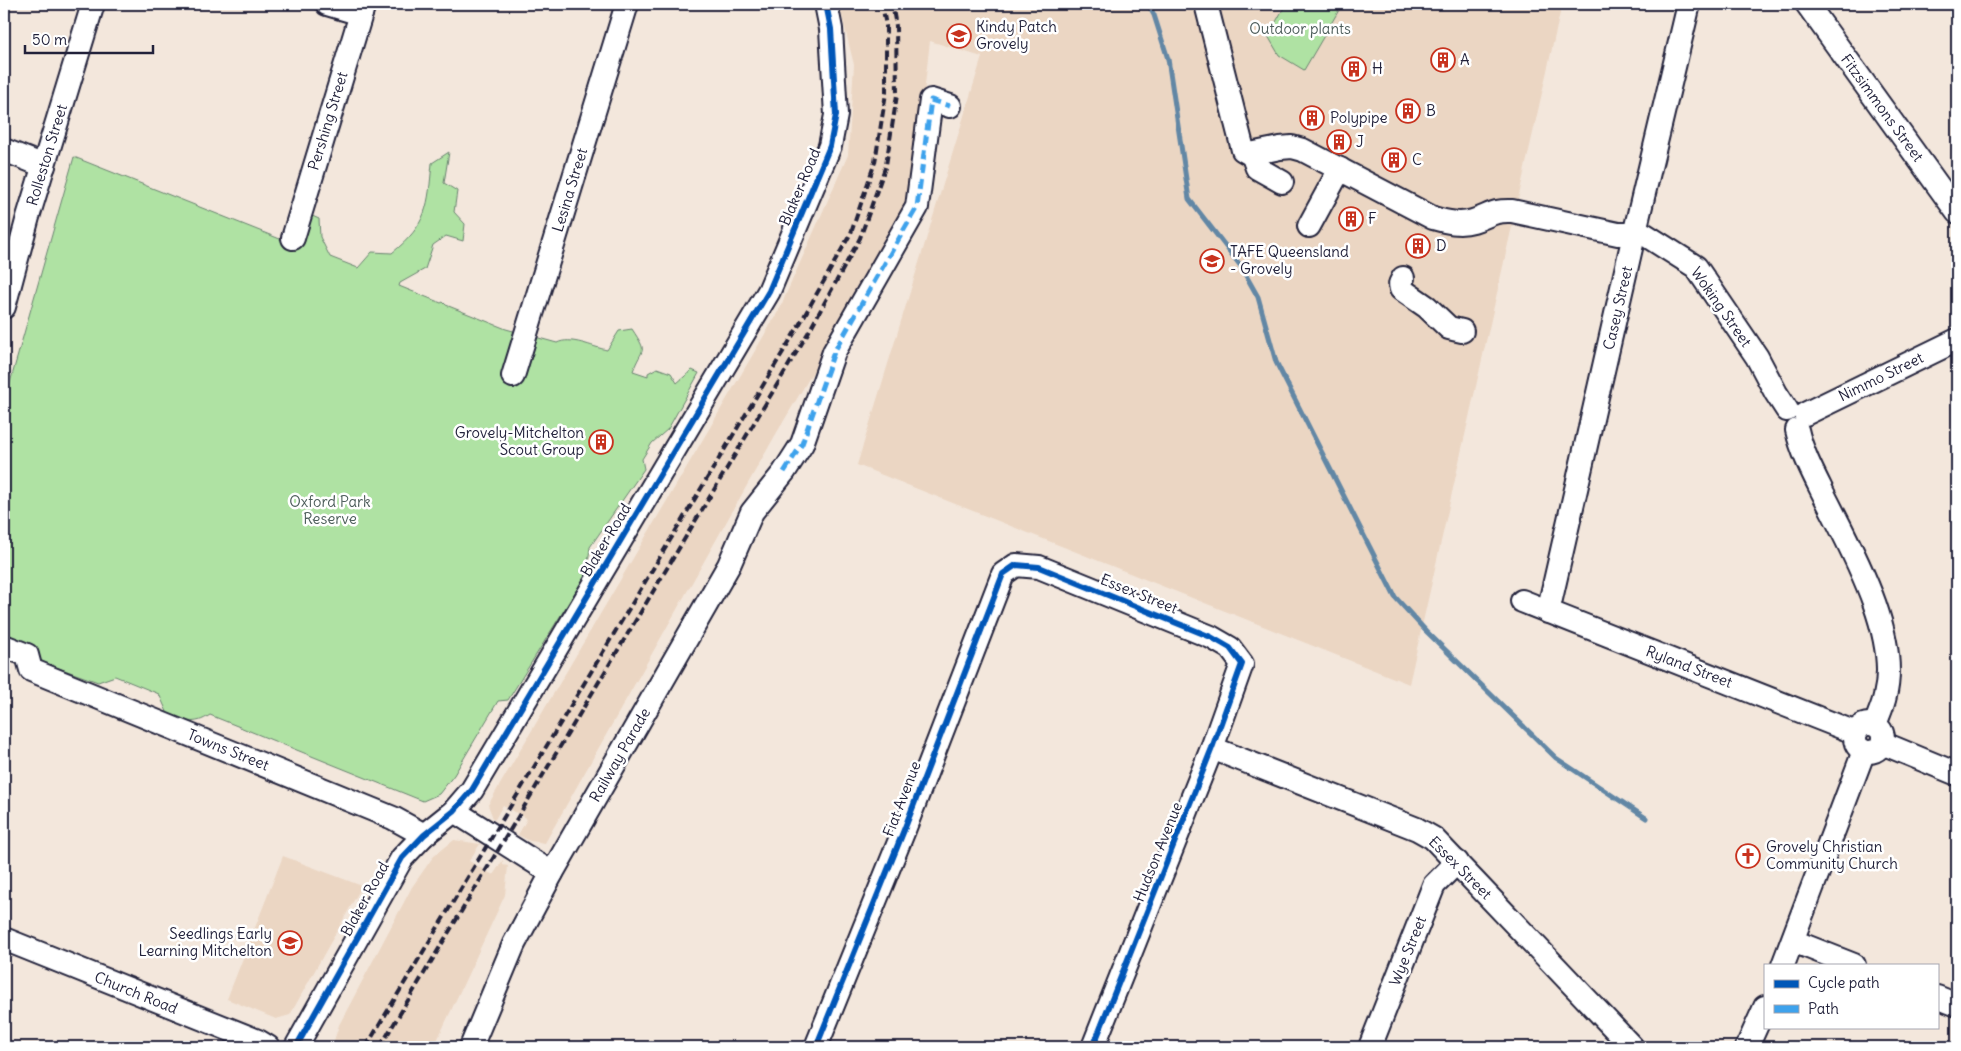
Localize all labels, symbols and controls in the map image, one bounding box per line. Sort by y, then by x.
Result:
place label: Kindy Patch Grovely [976,17,1057,53]
park label: Outdoor plants [1249,19,1351,38]
scale bar [25,22,152,54]
school or university icon: Kindy Patch Grovely [946,23,972,49]
text: 50 m [32,30,67,49]
building icon: A [1430,47,1456,73]
place label: A [1460,50,1470,69]
street label: Fitzsimmons Street [1837,50,1928,165]
building icon: H [1341,56,1367,82]
place label: H [1372,59,1383,78]
street label: Pershing Street [304,69,352,172]
building icon: B [1395,98,1421,124]
place label: B [1426,101,1436,120]
street label: Rolleston Street [22,102,71,208]
building icon: Polypipe [1299,105,1325,131]
place label: Polypipe [1330,108,1388,127]
building icon: J [1326,129,1352,155]
place label: J [1356,132,1364,151]
street label: Blaker Road [775,145,824,228]
street label: Lesina Street [548,146,591,234]
building icon: C [1381,147,1407,173]
place label: C [1412,150,1422,169]
building icon: F [1338,206,1364,232]
place label: F [1368,209,1377,228]
building icon: D [1405,233,1431,259]
place label: D [1436,236,1447,255]
place label: TAFE Queensland - Grovely [1230,242,1349,278]
school or university icon: TAFE Queensland - Grovely [1199,248,1225,274]
street label: Woking Street [1687,263,1756,350]
street label: Casey Street [1599,264,1636,352]
street label: Nimmo Street [1835,348,1926,405]
place label: Grovely-Mitchelton Scout Group [455,423,584,459]
building icon: Grovely-Mitchelton Scout Group [588,429,614,455]
park label: Oxford Park Reserve [289,492,371,528]
street label: Blaker Road [576,499,635,580]
street label: Essex Street [1098,569,1181,618]
street label: Ryland Street [1643,641,1735,692]
street label: Railway Parade [585,704,654,805]
street label: Towns Street [185,725,272,774]
street label: Fiat Avenue [878,758,925,839]
street label: Hudson Avenue [1129,799,1186,905]
street label: Essex Street [1425,832,1496,903]
place label: Grovely Christian Community Church [1766,837,1898,873]
church icon: Grovely Christian Community Church [1735,843,1761,869]
street label: Blaker Road [336,858,393,939]
street label: Wye Street [1385,913,1430,988]
place label: Seedlings Early Learning Mitchelton [138,924,272,960]
school or university icon: Seedlings Early Learning Mitchelton [277,930,303,956]
legend [1764,964,1938,1028]
street label: Church Road [92,967,181,1018]
text: Cycle path [1808,973,1880,992]
text: Path [1808,999,1839,1018]

